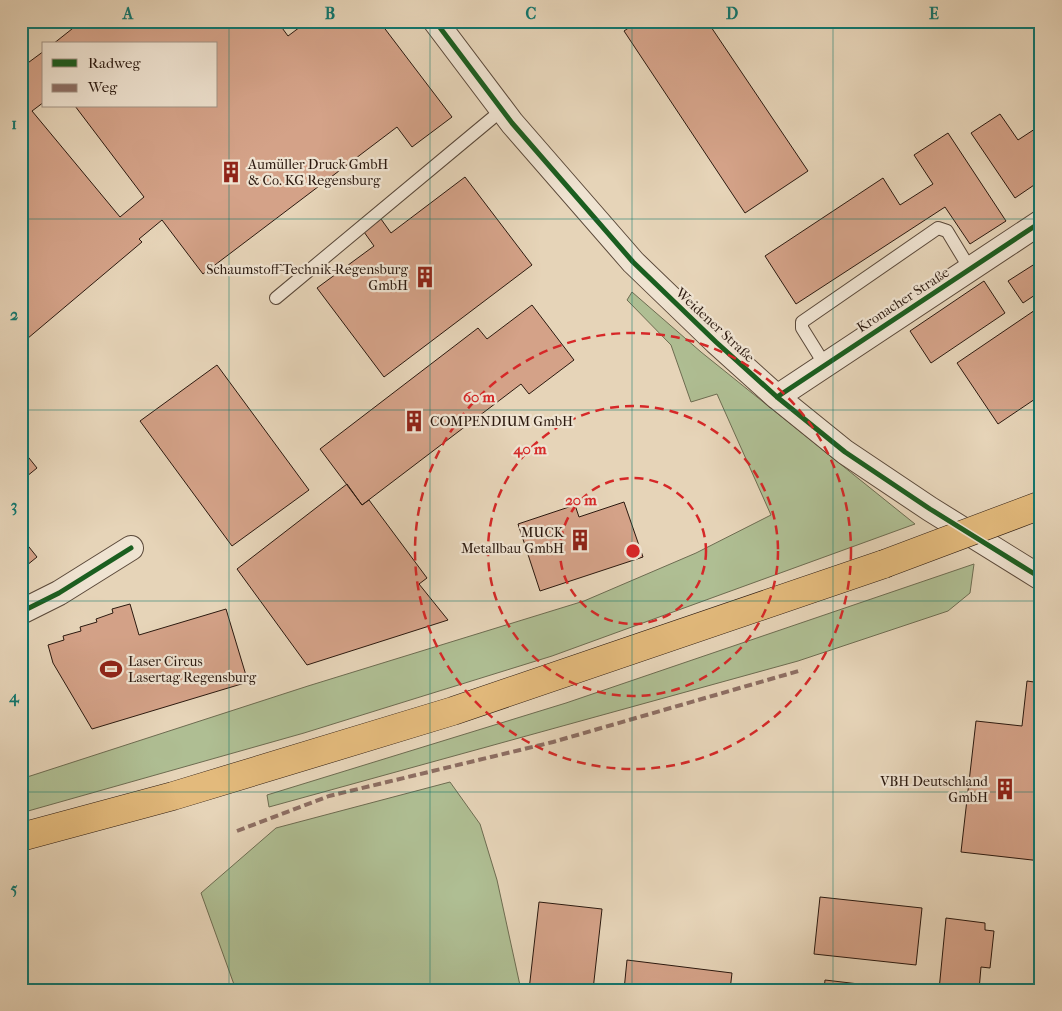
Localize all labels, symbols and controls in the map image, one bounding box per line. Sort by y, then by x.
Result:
text: A [122,4,134,23]
text: B [325,4,335,23]
text: C [526,4,537,23]
text: D [726,4,738,23]
text: E [929,4,939,23]
legend [42,42,218,108]
text: Radweg [88,54,141,72]
text: Weg [87,78,118,96]
text: 1 [11,114,17,133]
place label: Aumüller Druck GmbH & Co. KG Regensburg [247,156,388,189]
building icon: Aumüller Druck GmbH & Co. KG Regensburg [218,159,244,185]
place label: Schaumstoff-Technik-Regensburg GmbH [206,261,409,294]
building icon: Schaumstoff-Technik-Regensburg GmbH [412,264,438,290]
street label: Kronacher Straße [854,264,952,336]
street label: Weidener Straße [671,283,758,366]
text: 2 [10,305,18,324]
text: 60 m [463,388,496,406]
building icon: COMPENDIUM GmbH [401,408,427,434]
place label: COMPENDIUM GmbH [430,413,573,430]
text: 40 m [513,440,547,458]
text: 20 m [565,491,597,509]
text: 3 [11,496,17,516]
place label: MUCK Metallbau GmbH [461,524,565,557]
building icon: MUCK Metallbau GmbH [567,527,593,553]
centre of rings [624,542,642,560]
place label: Laser Circus Lasertag Regensburg [128,653,257,686]
sports icon: Laser Circus Lasertag Regensburg [98,656,124,682]
text: 4 [8,687,20,707]
place label: VBH Deutschland GmbH [879,773,988,806]
building icon: VBH Deutschland GmbH [992,776,1018,802]
text: 5 [11,879,18,898]

